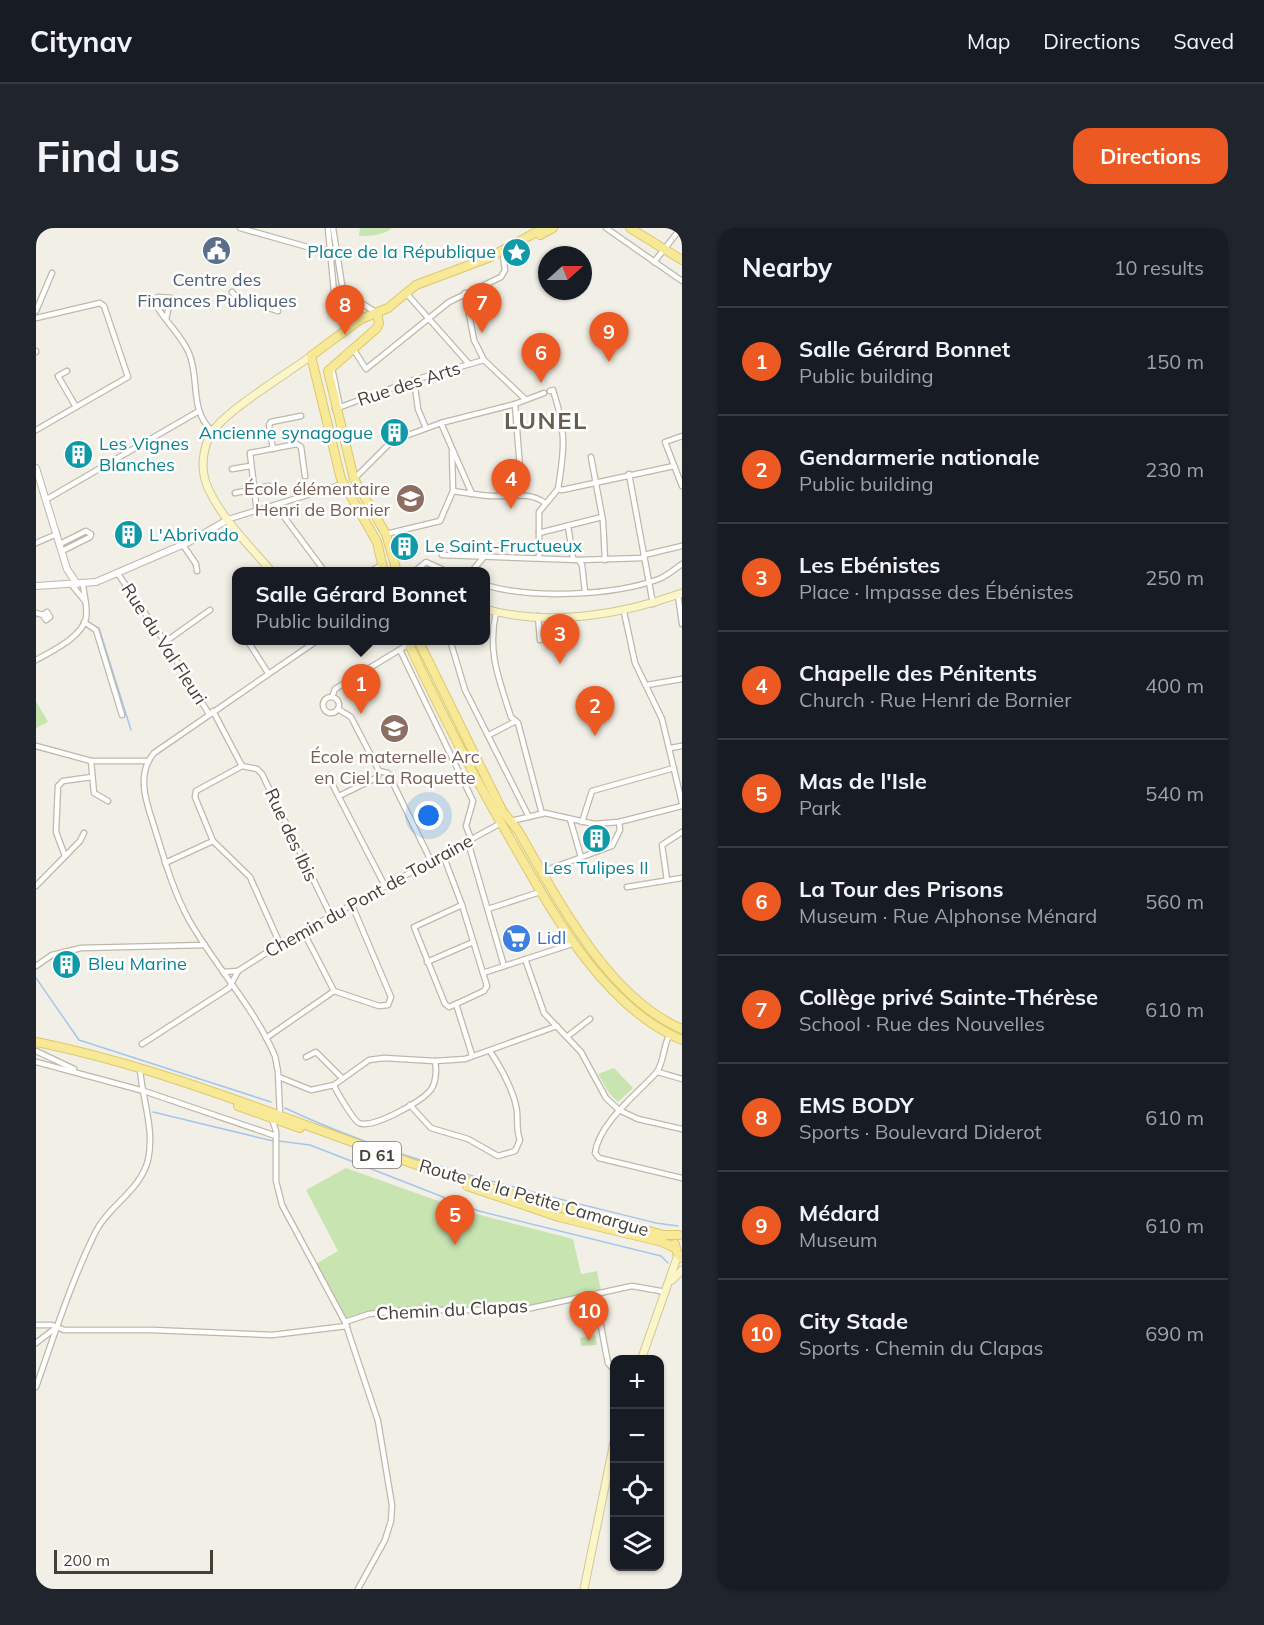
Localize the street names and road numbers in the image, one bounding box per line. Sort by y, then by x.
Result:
street label: Rue des Arts [354,356,463,411]
street label: Rue du Val Fleuri [117,579,212,709]
street label: Rue des Ibis [260,785,323,885]
street label: Chemin du Pont de Touraine [261,829,477,962]
road number: D 61 [353,1142,401,1168]
street label: Route de la Petite Camargue [417,1154,652,1241]
street label: Chemin du Clapas [376,1294,528,1325]

